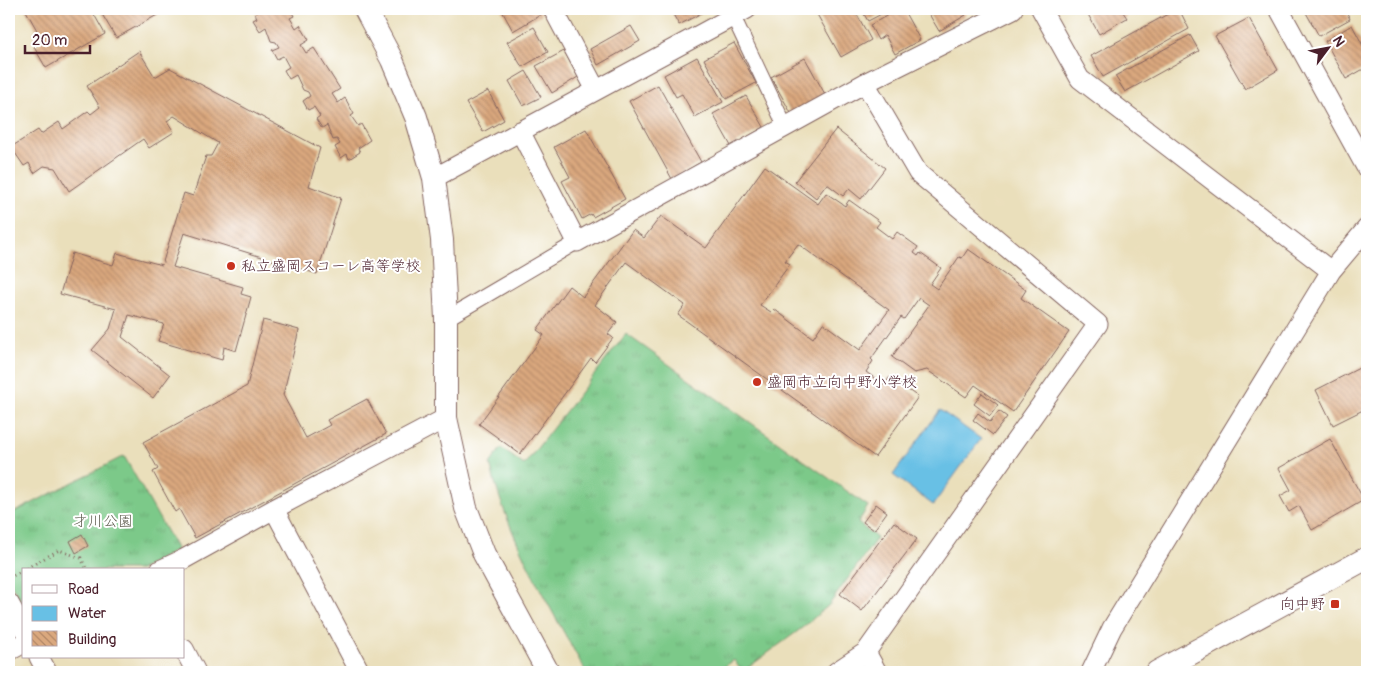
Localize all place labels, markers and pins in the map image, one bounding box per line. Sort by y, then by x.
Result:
place label: 私立盛岡スコーレ高等学校 [241,257,420,276]
marker: 私立盛岡スコーレ高等学校 [225,260,237,272]
place label: 盛岡市立向中野小学校 [767,373,917,392]
marker: 盛岡市立向中野小学校 [751,376,763,388]
place label: 向中野 [1280,595,1325,614]
marker: 向中野 [1329,598,1341,610]

